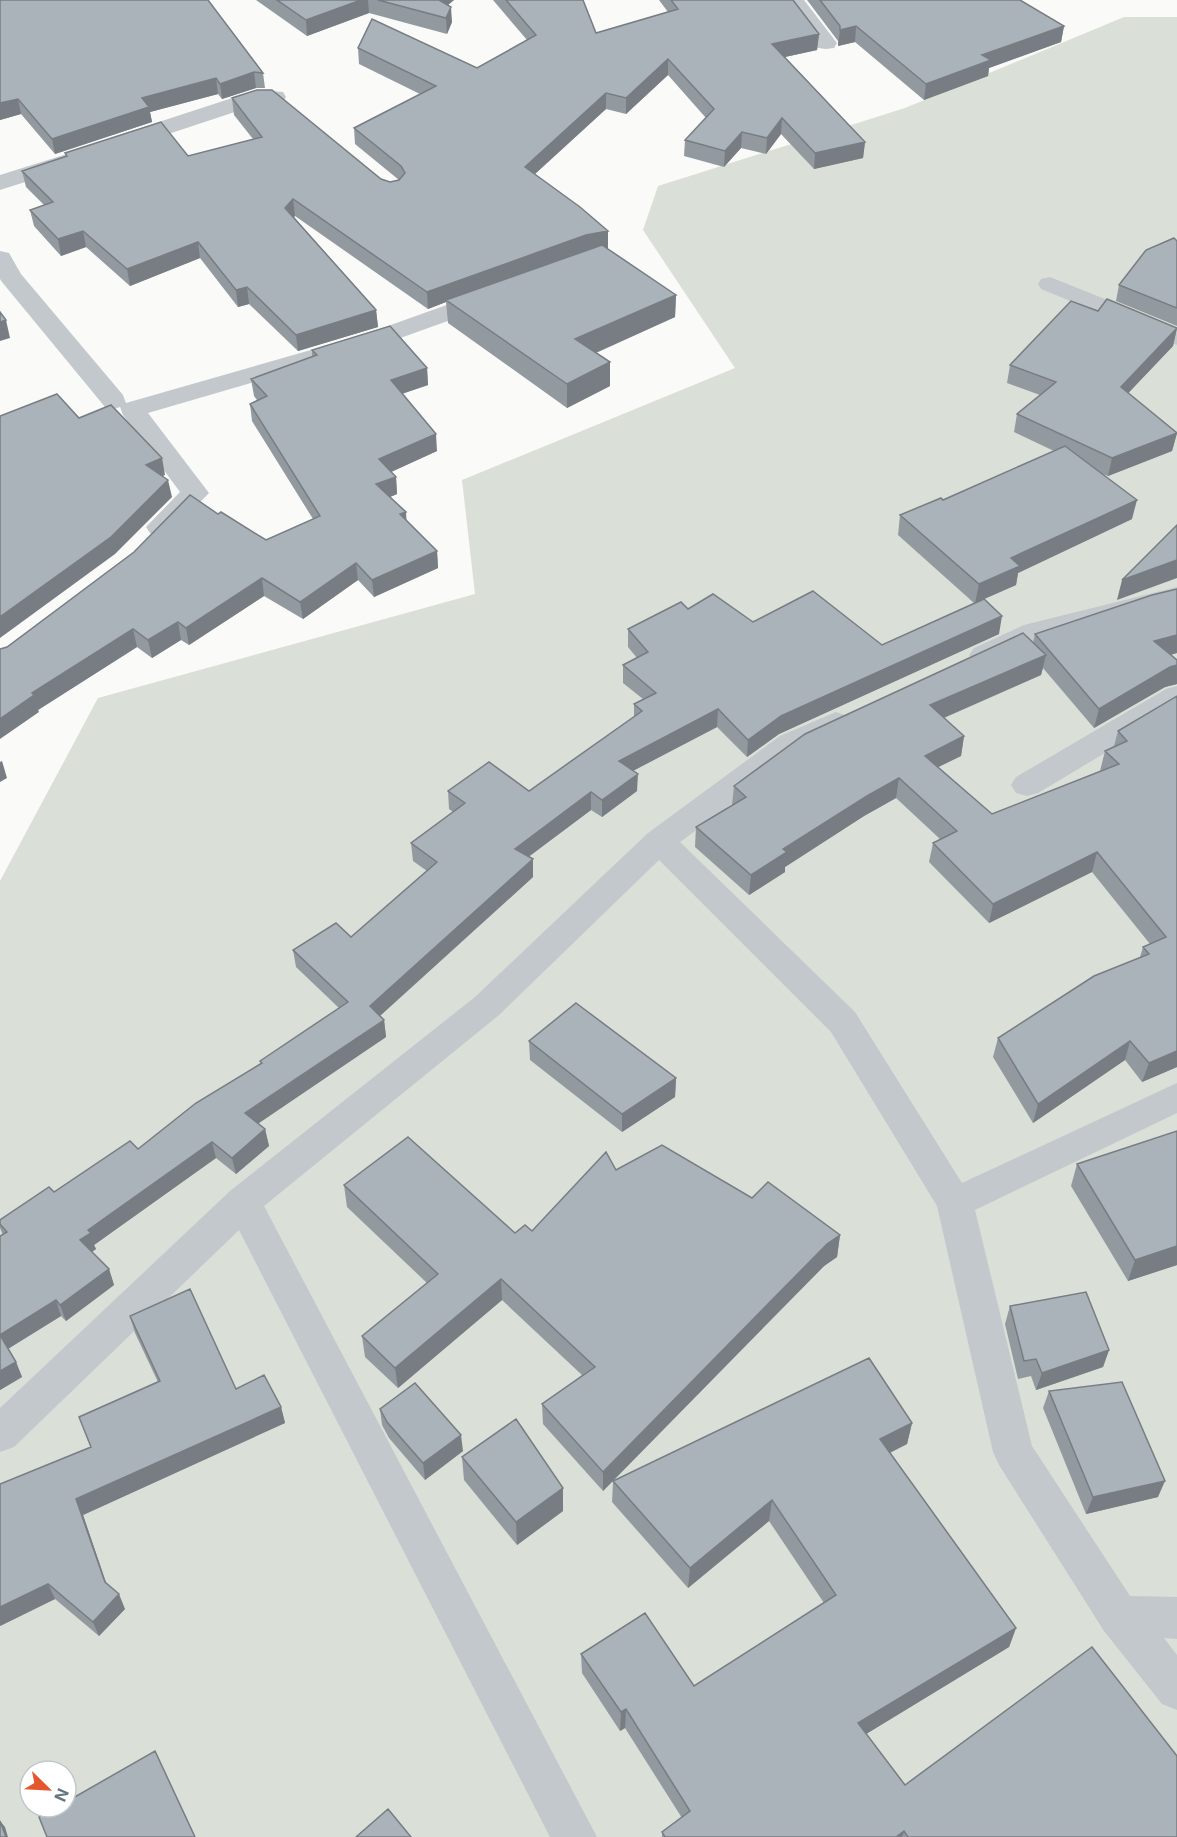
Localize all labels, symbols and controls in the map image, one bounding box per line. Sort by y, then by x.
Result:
north arrow [18,1759,78,1819]
text: N [50,1785,73,1805]

